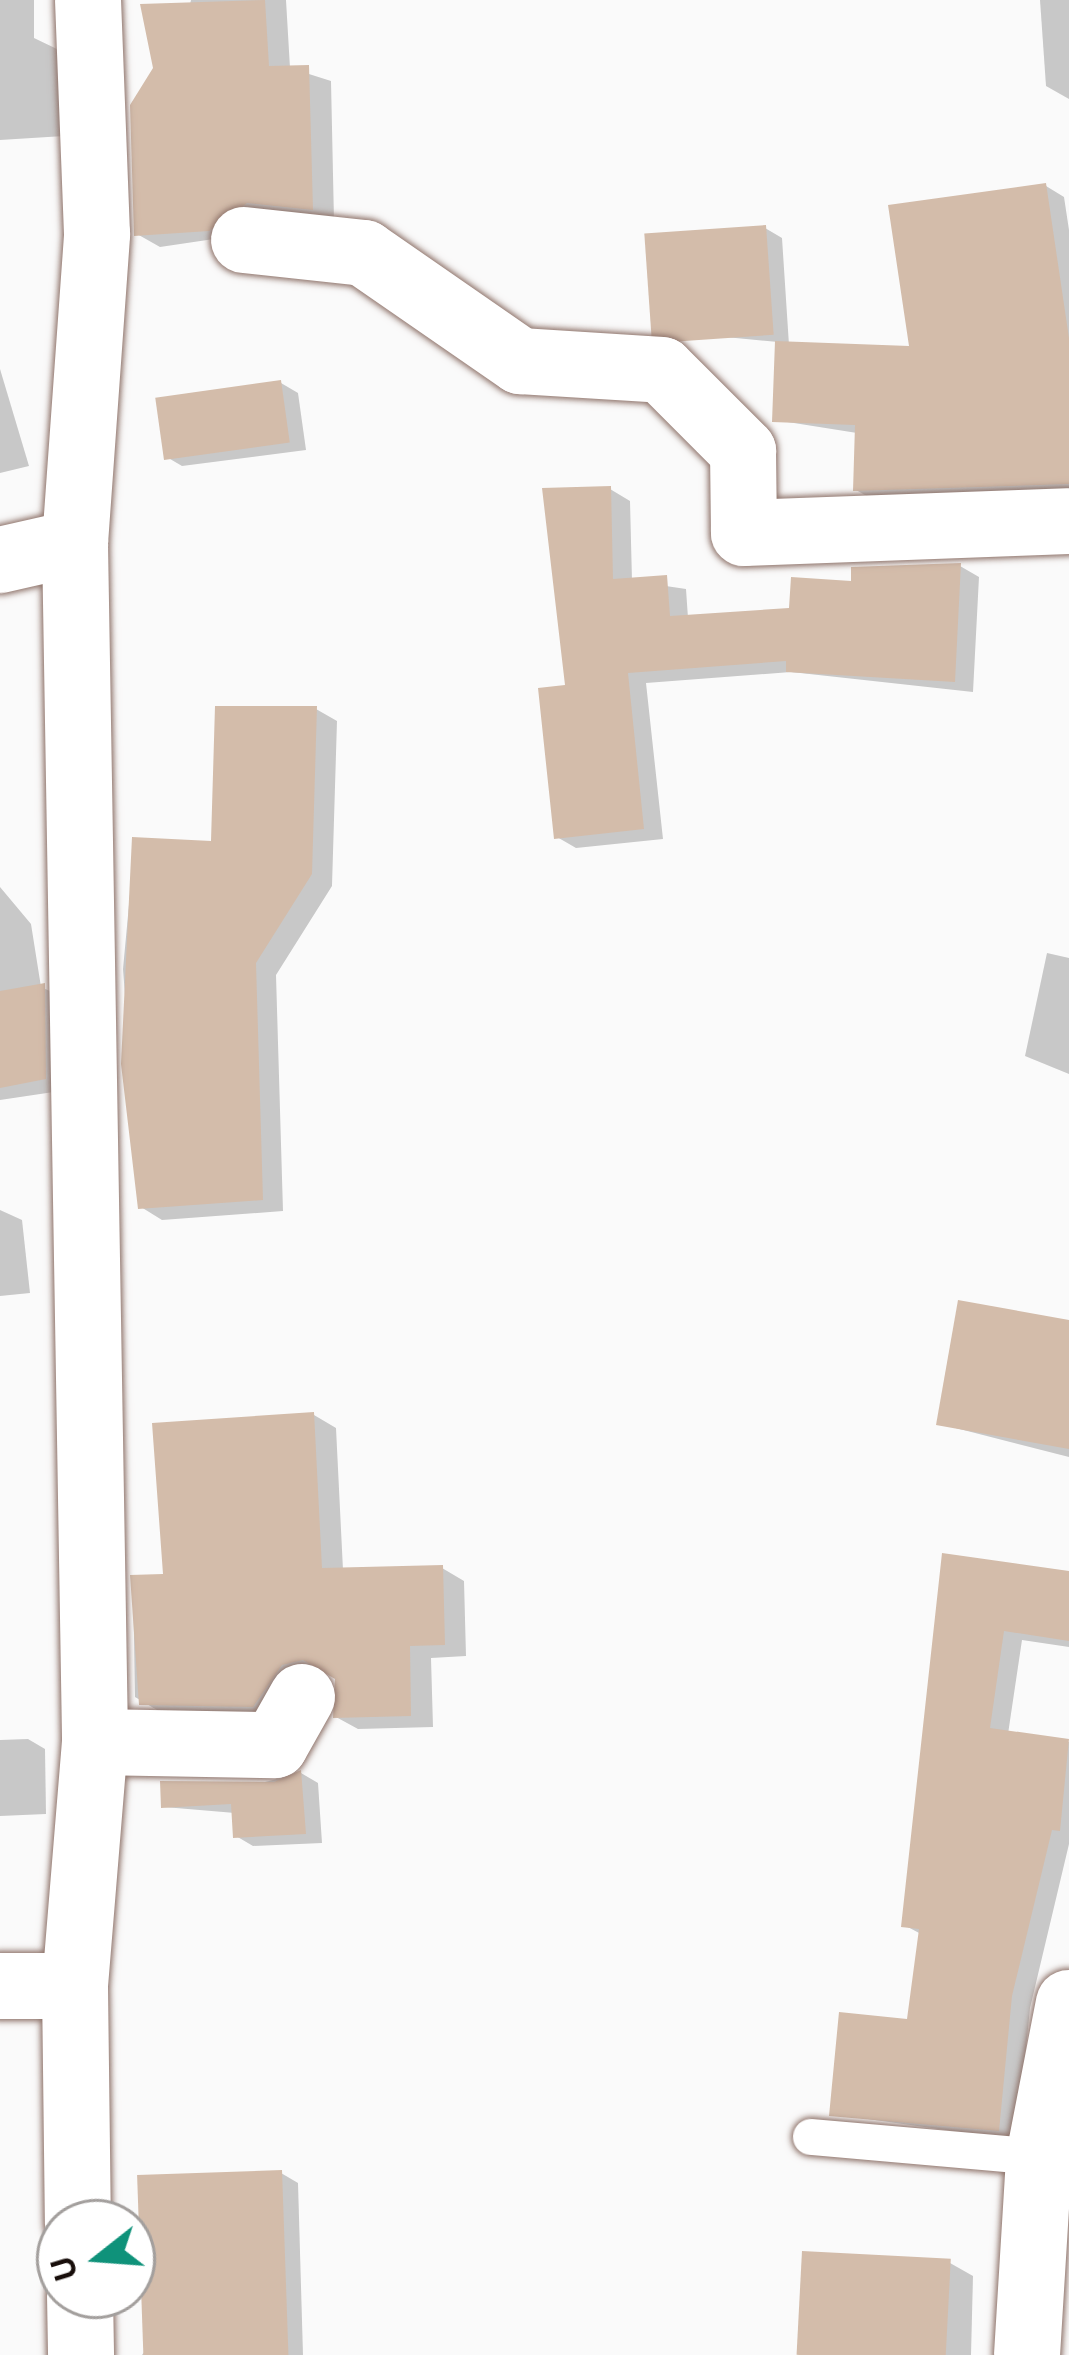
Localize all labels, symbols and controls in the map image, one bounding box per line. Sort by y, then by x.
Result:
north arrow [36,2199,156,2319]
text: U [42,2252,86,2286]

